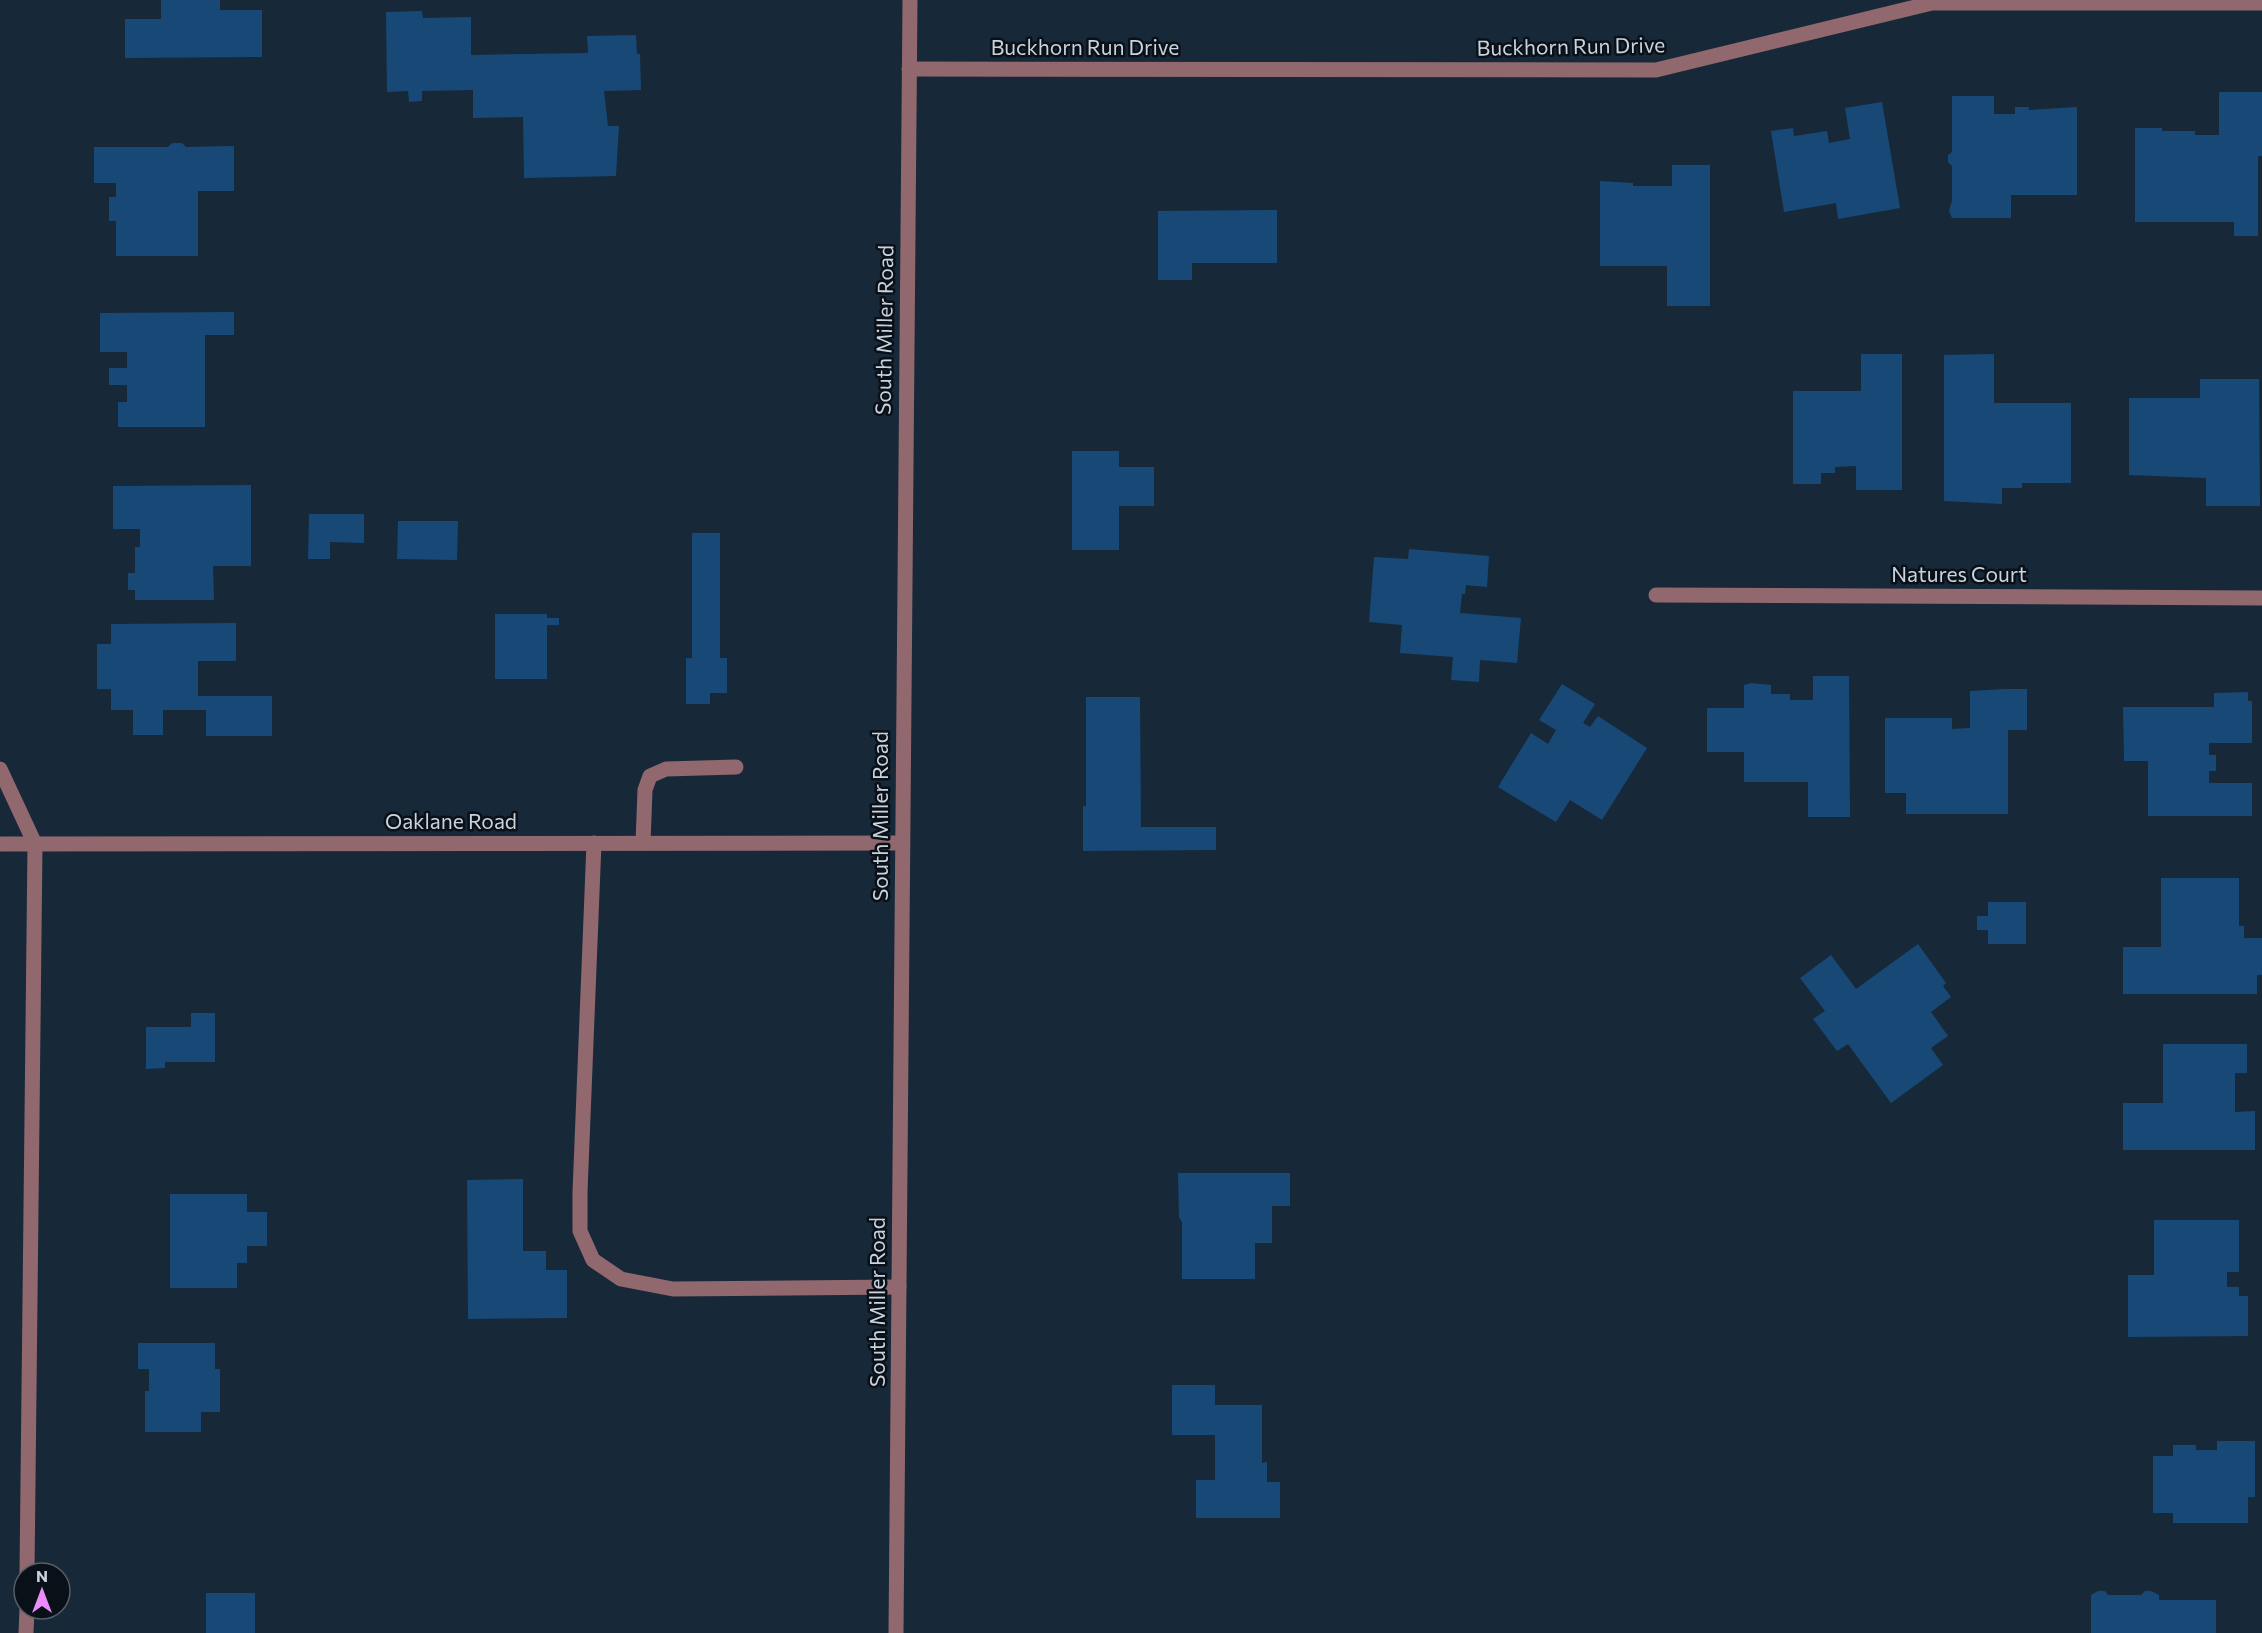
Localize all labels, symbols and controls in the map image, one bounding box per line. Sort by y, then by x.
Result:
street label: Buckhorn Run Drive [1476,31,1665,60]
street label: Buckhorn Run Drive [991,34,1179,59]
street label: South Miller Road [870,245,897,415]
street label: Natures Court [1891,561,2027,586]
street label: South Miller Road [867,731,892,901]
street label: Oaklane Road [385,808,517,833]
street label: South Miller Road [864,1217,889,1387]
north arrow [12,1561,72,1621]
text: N [36,1566,48,1585]

